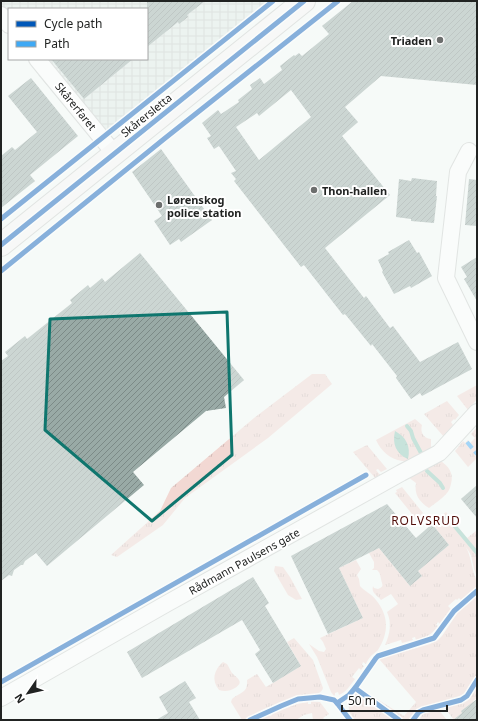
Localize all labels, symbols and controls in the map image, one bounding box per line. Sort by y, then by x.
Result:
legend [8,8,148,60]
text: Cycle path [44,15,102,32]
place label: Triaden [391,33,432,48]
text: Path [44,35,70,52]
marker: Triaden [435,35,445,45]
street label: Skårerfaret [52,79,100,133]
street label: Skårersletta [117,90,175,140]
place label: Thon-hallen [322,183,387,198]
marker: Thon-hallen [309,185,319,195]
place label: Lørenskog police station [167,192,241,220]
marker: Lørenskog police station [154,200,164,210]
district label: ROLVSRUD [391,512,461,529]
street label: Rådmann Paulsens gate [186,524,302,598]
north arrow [8,673,48,713]
scale bar [342,687,447,713]
text: N [11,691,28,707]
text: 50 m [348,692,376,709]

